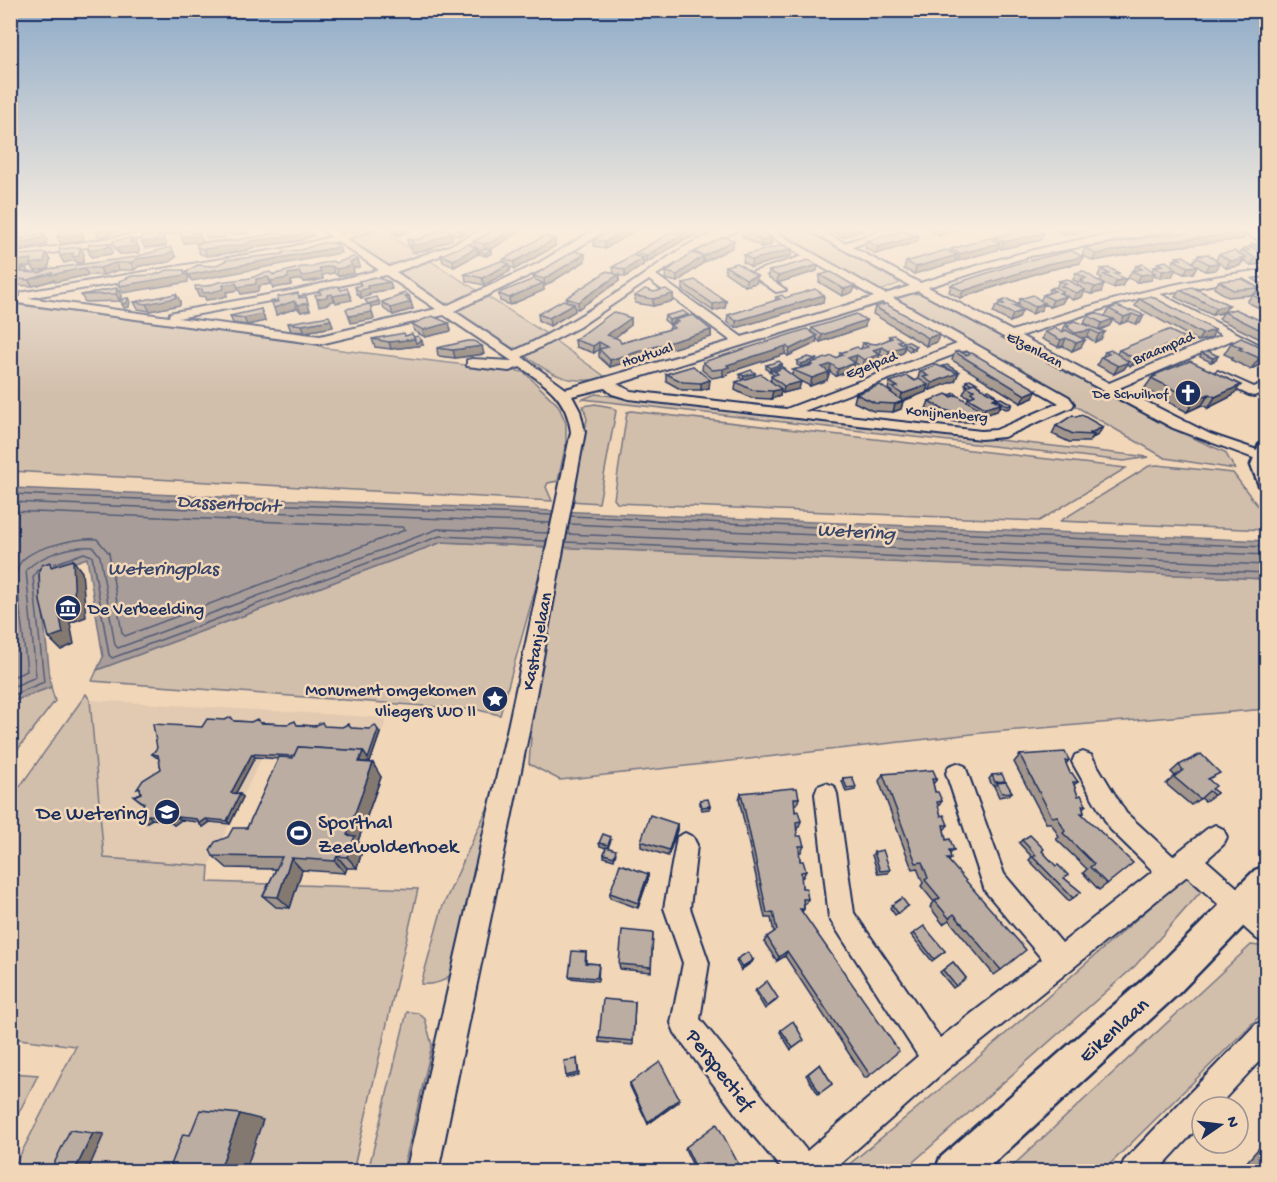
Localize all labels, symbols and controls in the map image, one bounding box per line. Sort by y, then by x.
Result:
street label: Braampad [1130,327,1198,370]
street label: Elzenlaan [1003,328,1065,373]
street label: Houtwal [620,339,675,373]
street label: Egelpad [844,347,901,384]
church icon: De Schuilhof [1173,378,1203,408]
place label: De Schuilhof [1092,386,1169,404]
street label: Konijnenberg [905,402,989,428]
water label: Dassentocht [176,491,284,520]
water label: Wetering [816,520,897,547]
water label: Weteringplas [108,559,220,582]
street label: Kastanjelaan [519,590,558,692]
museum icon: De Verbeelding [53,593,83,623]
place label: De Verbeelding [87,600,204,621]
place label: Monument omgekomen vliegers WO II [305,681,476,723]
place icon: Monument omgekomen vliegers WO II [480,684,510,714]
school or university icon: De Wetering [152,797,182,827]
place label: De Wetering [34,803,148,828]
place label: Sporthal Zeewolderhoek [318,812,461,861]
sports icon: Sporthal Zeewolderhoek [284,818,314,848]
street label: Eikenlaan [1075,994,1156,1070]
street label: Perspectief [678,1025,759,1118]
north arrow [1190,1095,1250,1155]
text: N [1221,1115,1242,1130]

